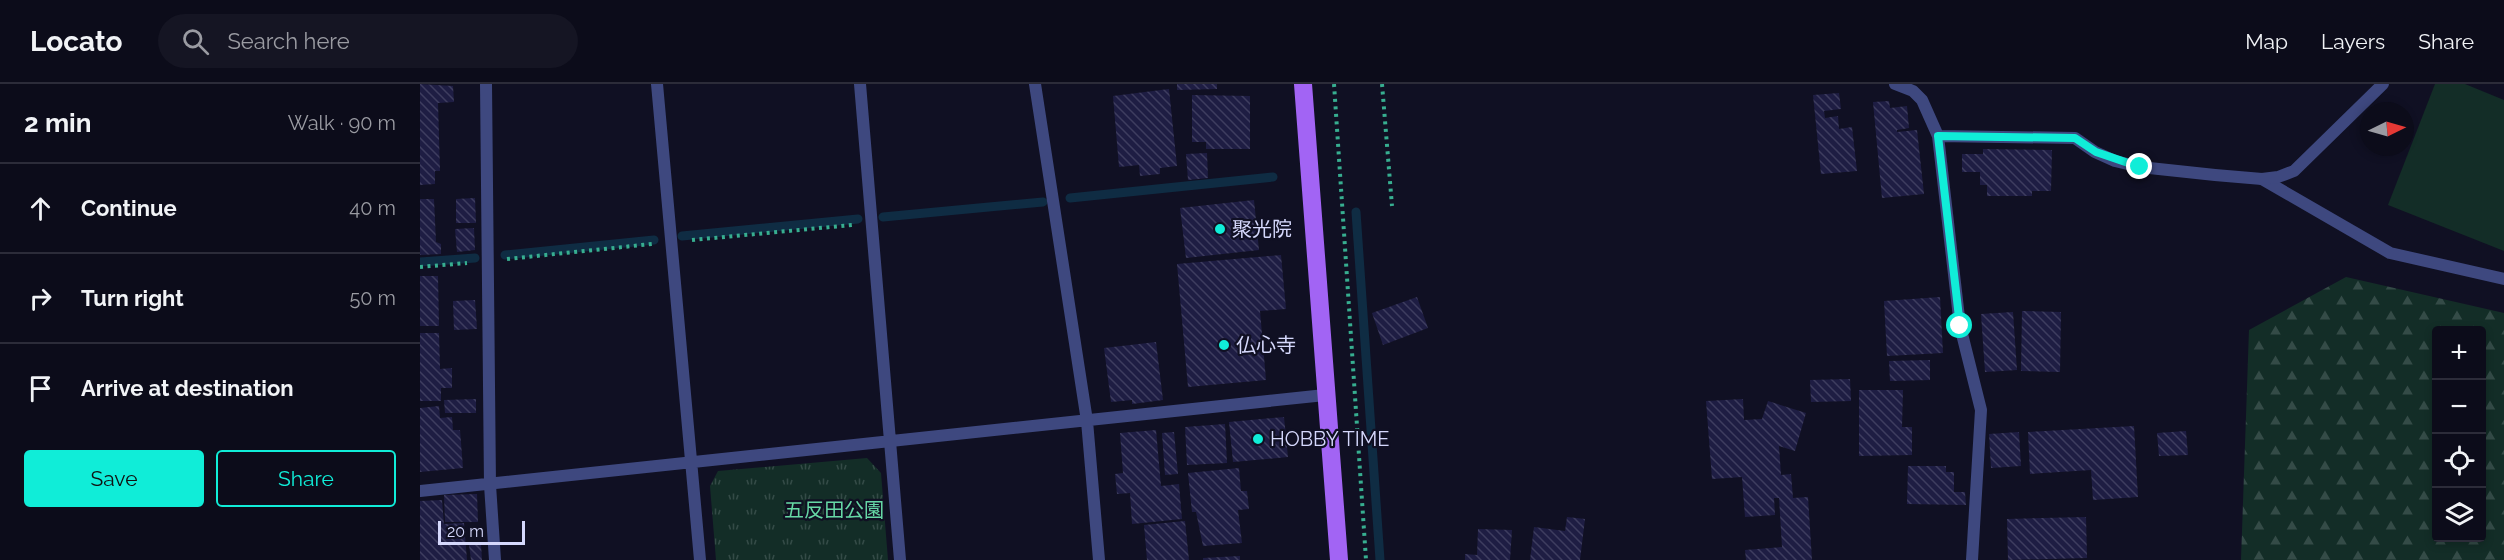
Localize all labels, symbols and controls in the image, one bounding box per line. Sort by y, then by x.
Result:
search box [158,14,578,68]
text: Locato [30,25,122,58]
icon: search [179,25,212,58]
text: Search here [227,28,350,54]
text: Map [2245,29,2288,54]
text: Layers [2321,29,2385,54]
text: Share [2418,29,2474,54]
north arrow [2360,102,2414,156]
text: 2 min [24,108,91,138]
text: Walk · 90 m [288,111,396,135]
route end [2126,153,2152,179]
icon: ahead [24,192,57,225]
text: Continue [81,195,177,221]
text: 40 m [349,196,396,220]
place label: 聚光院 [1232,217,1292,241]
marker: 聚光院 [1213,222,1227,236]
icon: right [24,282,57,315]
text: Turn right [81,285,184,311]
text: 50 m [349,286,396,310]
route start [1946,312,1972,338]
map controls [2432,326,2486,542]
button: + [2432,326,2486,380]
place label: 仏心寺 [1236,333,1296,357]
marker: 仏心寺 [1217,338,1231,352]
icon: arrive [24,372,57,405]
text: Arrive at destination [81,375,294,401]
button: − [2432,380,2486,434]
place label: HOBBY TIME [1270,427,1390,451]
marker: HOBBY TIME [1251,432,1265,446]
button: locate [2432,434,2486,488]
button: Save [24,450,204,507]
button: Share [216,450,396,507]
button: layers [2432,488,2486,542]
park label: 五反田公園 [784,498,884,522]
scale bar [438,518,525,546]
text: 20 m [447,522,484,541]

